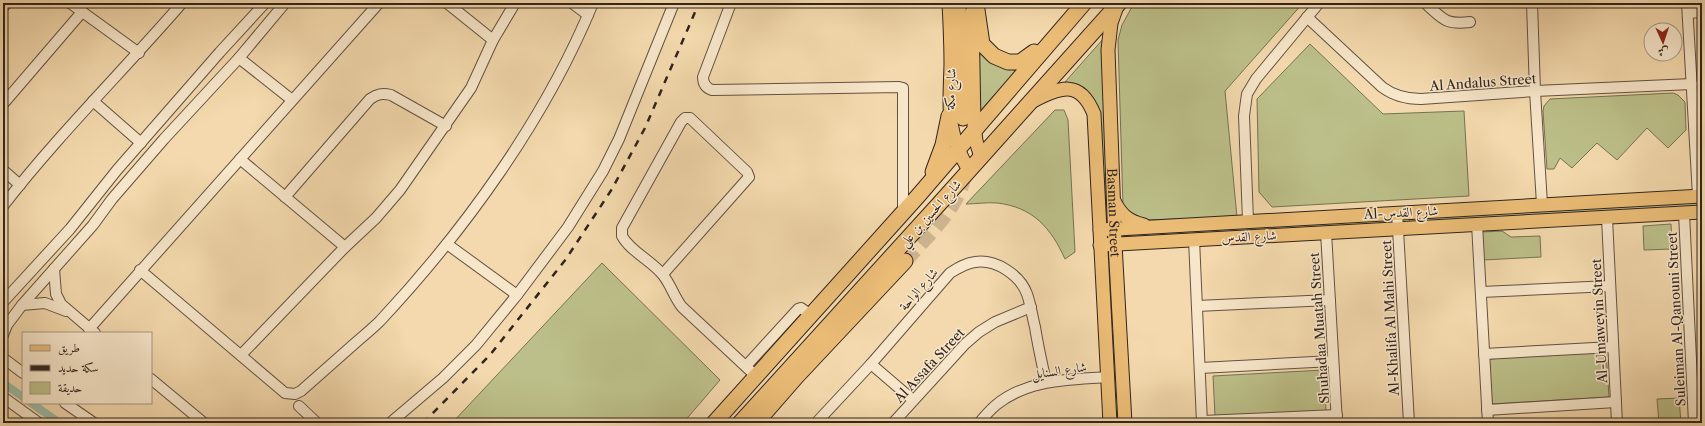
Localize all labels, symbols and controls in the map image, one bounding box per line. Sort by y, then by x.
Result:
north arrow [1643,22,1683,62]
text: ش [1658,45,1669,59]
street label: شارع مكة [941,68,963,111]
street label: Al Andalus Street [1428,70,1537,94]
street label: Basman Street [1104,168,1124,258]
street label: شارع الحسين بن علي [896,176,969,254]
street label: Al-شارع القدس [1362,202,1439,226]
street label: شارع القدس [1221,227,1277,249]
street label: Suleiman Al-Qanouni Street [1663,231,1689,407]
street label: Al-Khalifa Al Mahi Street [1378,239,1402,397]
street label: Shuhadaa Muatah Street [1306,251,1332,404]
street label: Al-Umaweyin Street [1588,258,1610,385]
street label: شارع الواحة [895,264,944,316]
street label: Al Assafa Street [890,324,968,406]
legend [22,332,152,404]
text: طريق [58,340,80,356]
street label: شارع السنايل [1030,358,1088,386]
text: سكة حديد [58,360,99,375]
text: حديقة [58,380,82,396]

